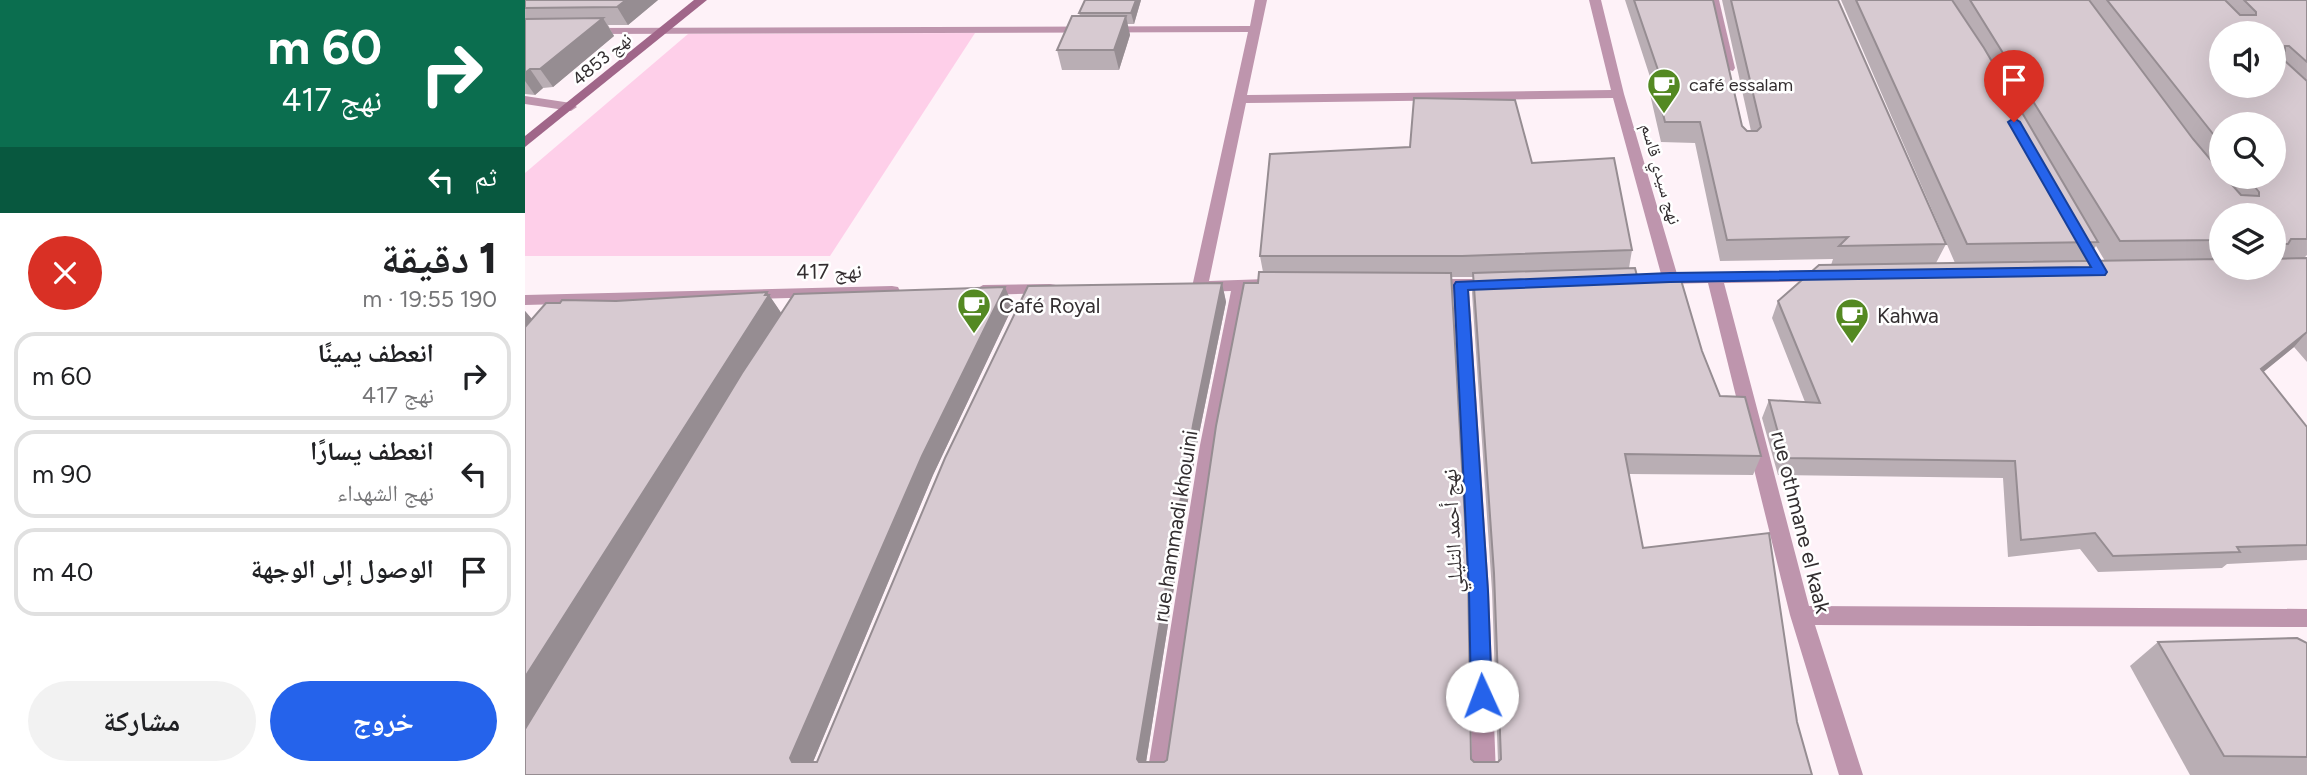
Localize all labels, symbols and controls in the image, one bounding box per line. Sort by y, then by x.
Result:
text: 60 m [267,17,382,76]
map controls [2209,21,2286,280]
button: sound [2209,21,2286,98]
icon: right [406,28,497,119]
street label: نهج 4853 [568,28,637,91]
pin [1984,50,2044,122]
icon: arrive [1995,61,2033,99]
cafe icon: café essalam [1645,66,1683,115]
place label: café essalam [1689,74,1793,96]
text: نهج 417 [282,81,382,119]
button: search [2209,112,2286,189]
street label: نهج سيدي قاسم [1633,121,1686,228]
icon: left [422,161,460,199]
text: ثم [474,161,497,193]
button: layers [2209,203,2286,280]
text: 1 دقيقة [381,233,497,284]
button: close [28,236,102,310]
street label: نهج 417 [796,258,862,285]
text: 190 m · 19:55 [362,285,497,313]
cafe icon: Café Royal [955,286,993,335]
place label: Café Royal [999,293,1100,318]
cafe icon: Kahwa [1833,296,1871,345]
place label: Kahwa [1877,303,1939,328]
text: انعطف يمينًا [318,337,434,369]
icon: right [455,357,493,395]
text: 60 m [32,360,92,392]
text: نهج 417 [362,381,434,409]
street label: rue hammadi khouini [1147,428,1203,624]
street label: rue othmane el kaak [1766,428,1836,617]
text: انعطف يسارًا [310,435,434,467]
icon: left [455,455,493,493]
text: 90 m [32,458,92,490]
street label: نهج أحمد التليلي [1436,468,1472,594]
text: نهج الشهداء [337,479,434,507]
text: الوصول إلى الوجهة [251,553,434,585]
icon: arrive [455,553,493,591]
text: 40 m [32,556,93,588]
position arrow [1445,659,1519,733]
button: مشاركة [28,681,256,761]
button: خروج [270,681,497,761]

